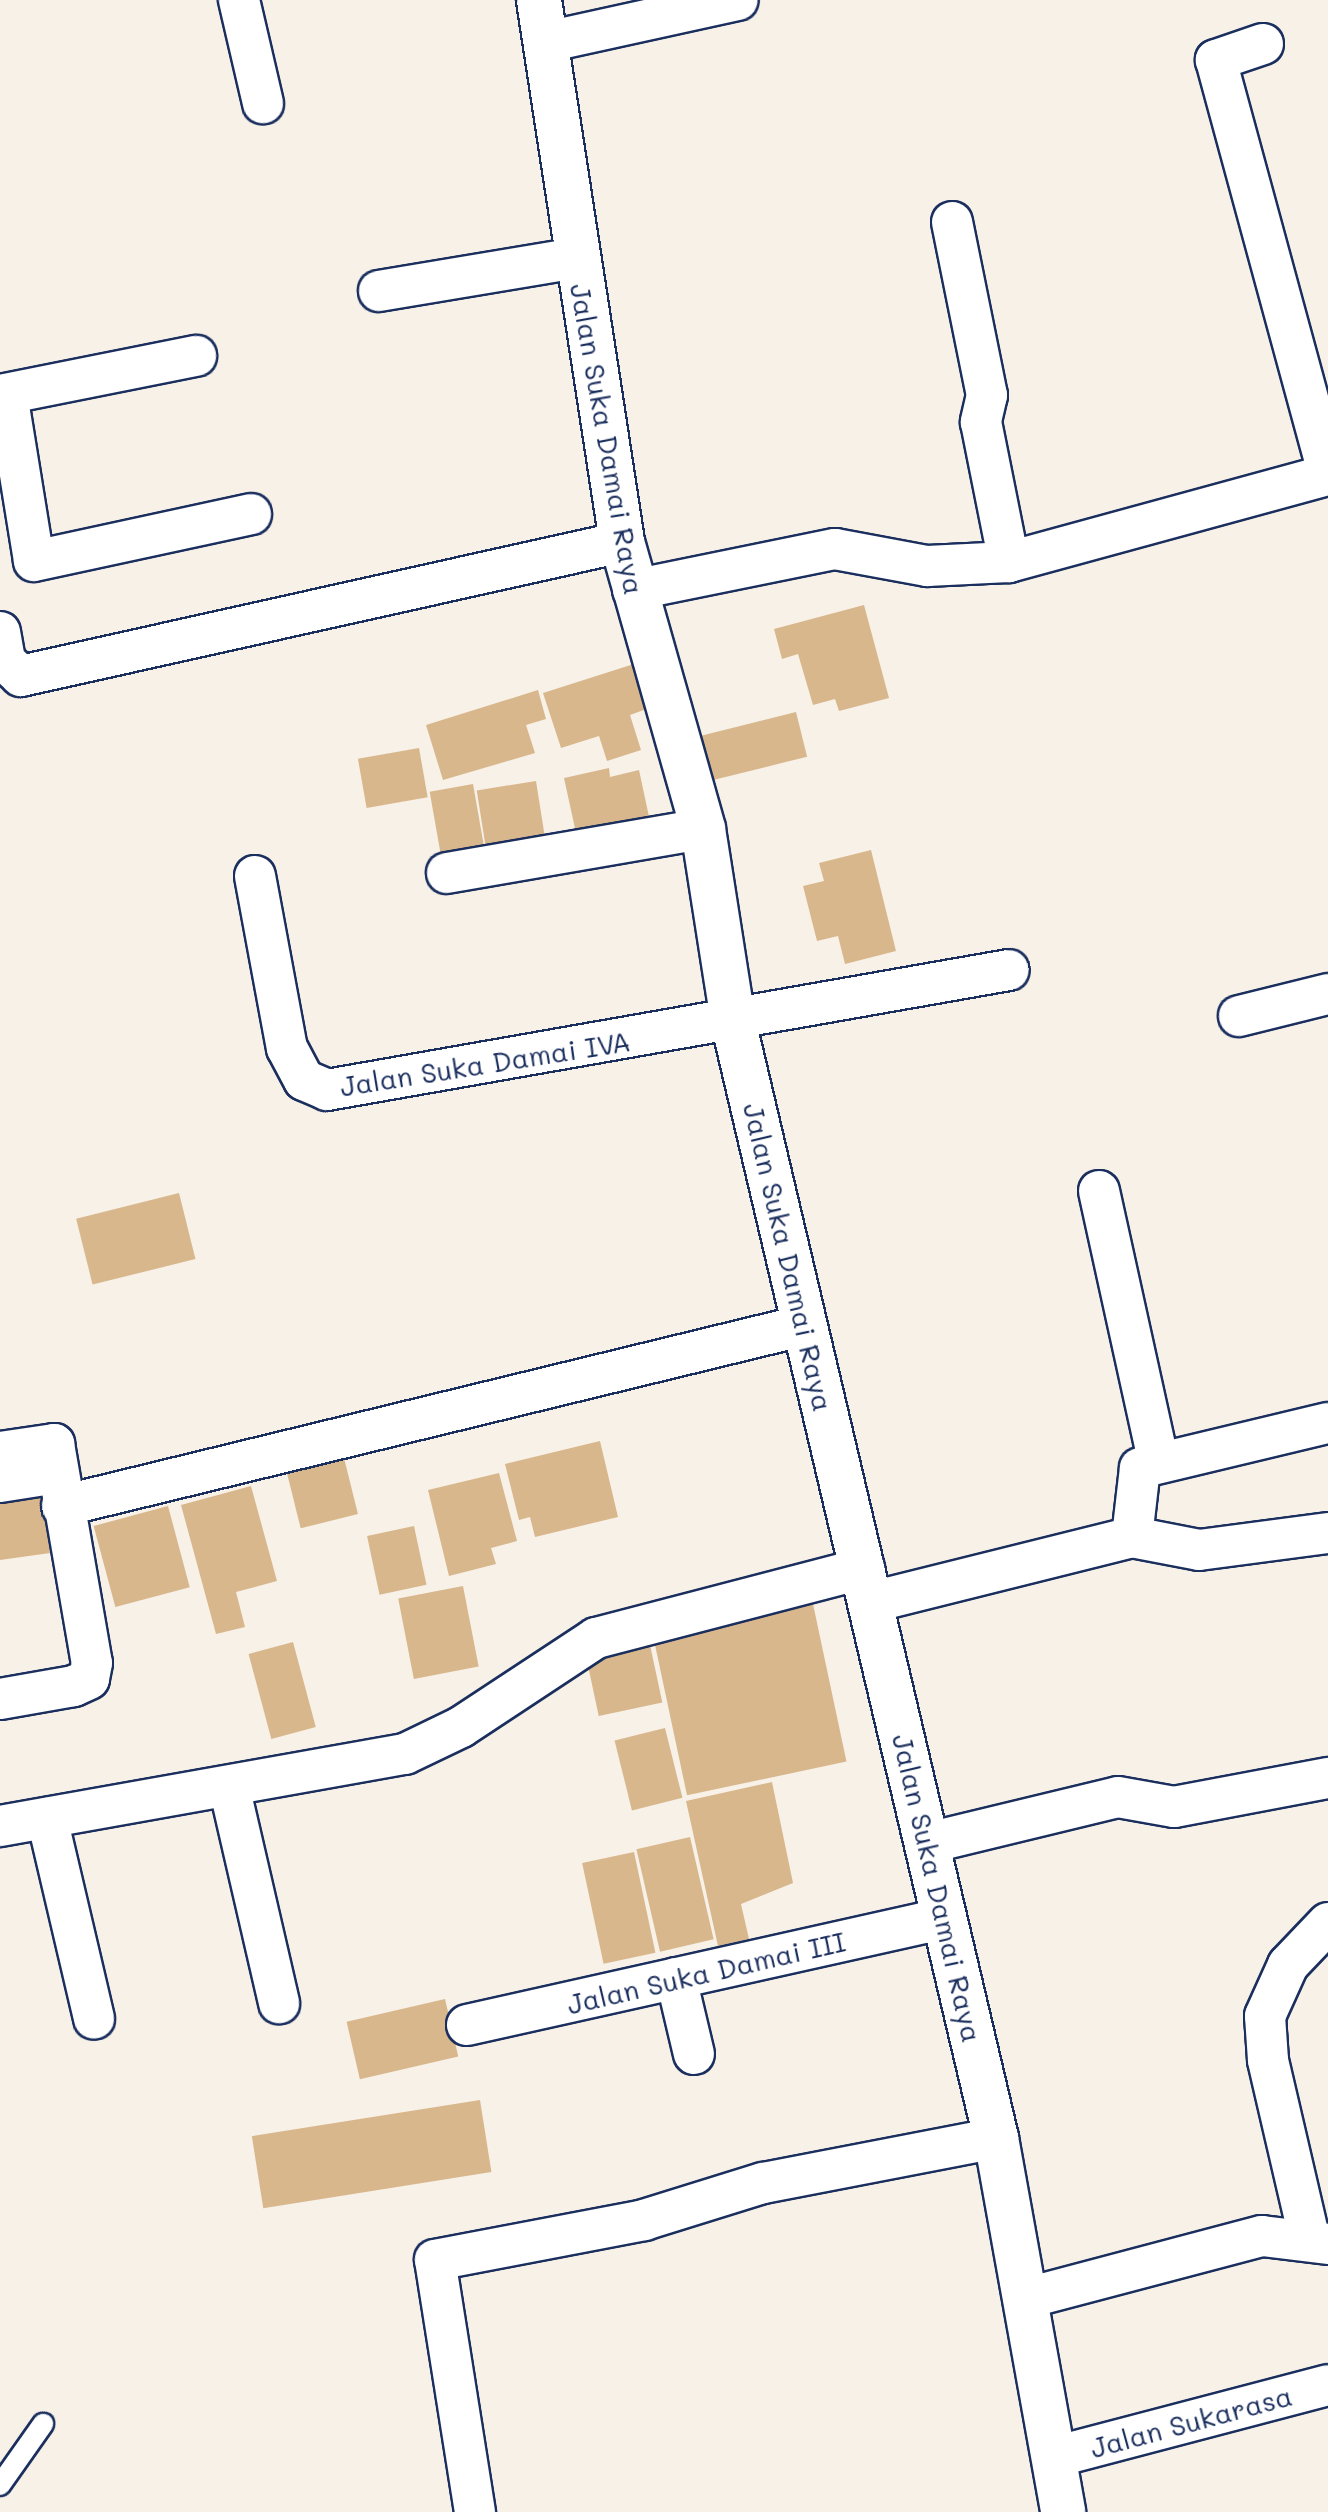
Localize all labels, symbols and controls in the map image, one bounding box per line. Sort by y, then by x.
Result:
street label: Jalan Suka Damai Raya [564,281,652,597]
street label: Jalan Suka Damai IVA [337,1023,633,1103]
street label: Jalan Suka Damai Raya [737,1099,841,1415]
street label: Jalan Suka Damai Raya [886,1730,990,2046]
street label: Jalan Suka Damai III [563,1924,849,2020]
street label: Jalan Sukarasa [1086,2378,1296,2464]

